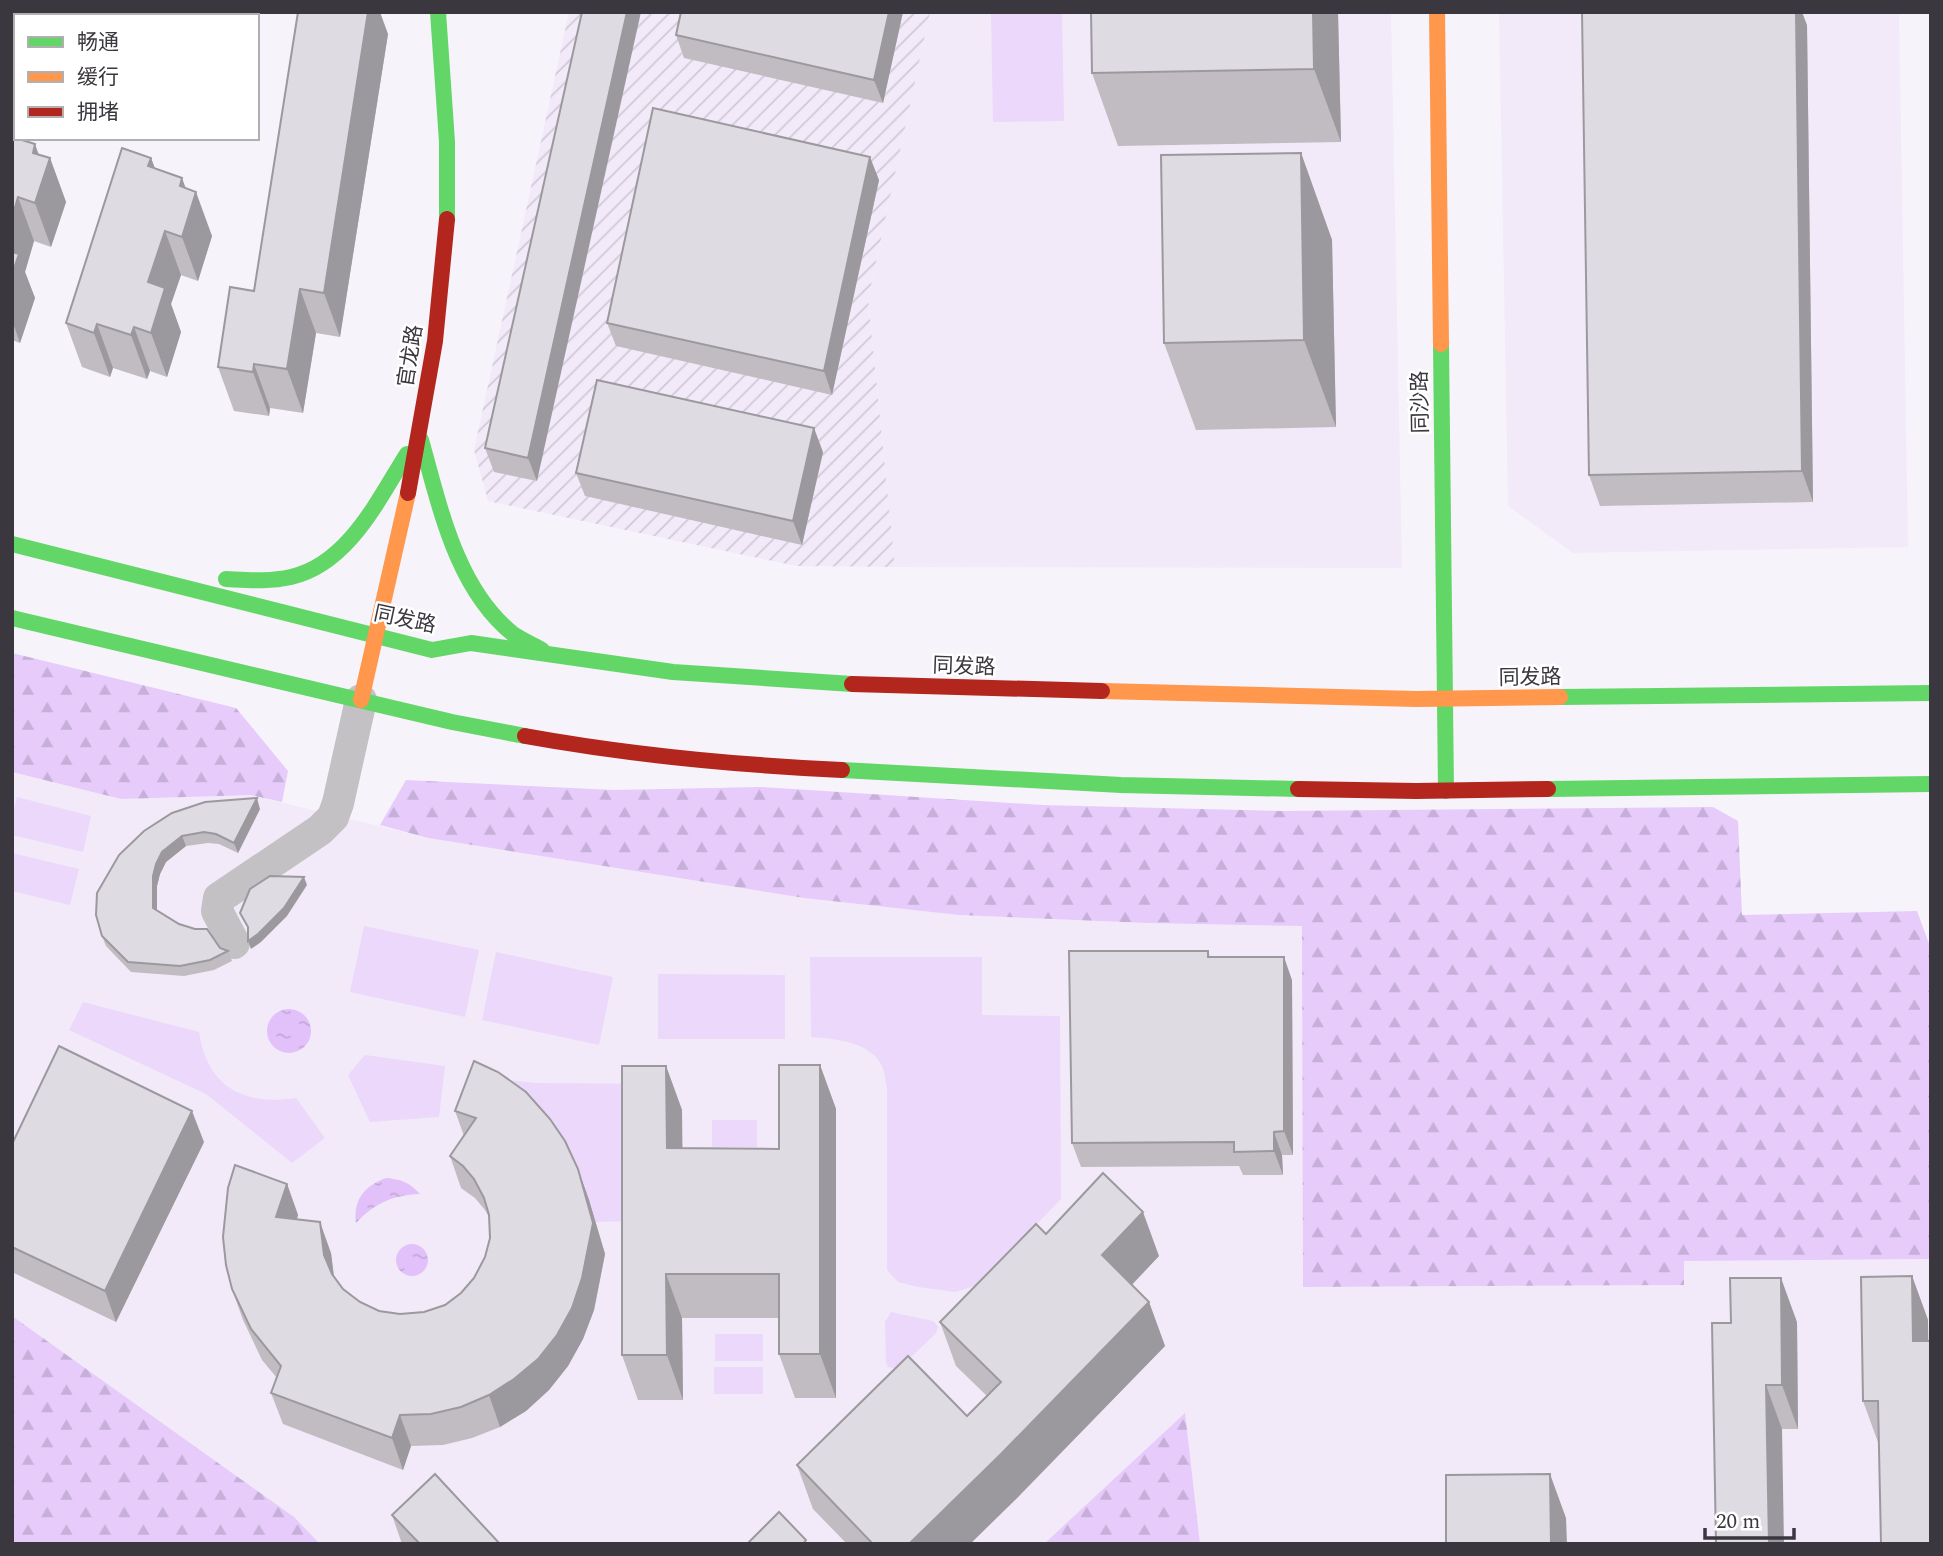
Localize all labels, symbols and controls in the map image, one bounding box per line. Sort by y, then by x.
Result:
legend [14,14,259,140]
text: 畅通 [77,27,119,59]
text: 缓行 [77,62,119,94]
text: 拥堵 [77,97,119,129]
street label: 官龙路 [390,323,432,390]
street label: 同沙路 [1404,370,1438,434]
street label: 同发路 [371,598,439,642]
street label: 同发路 [932,650,996,684]
street label: 同发路 [1498,661,1562,695]
scale bar [1705,1496,1794,1540]
text: 20 m [1716,1506,1760,1538]

